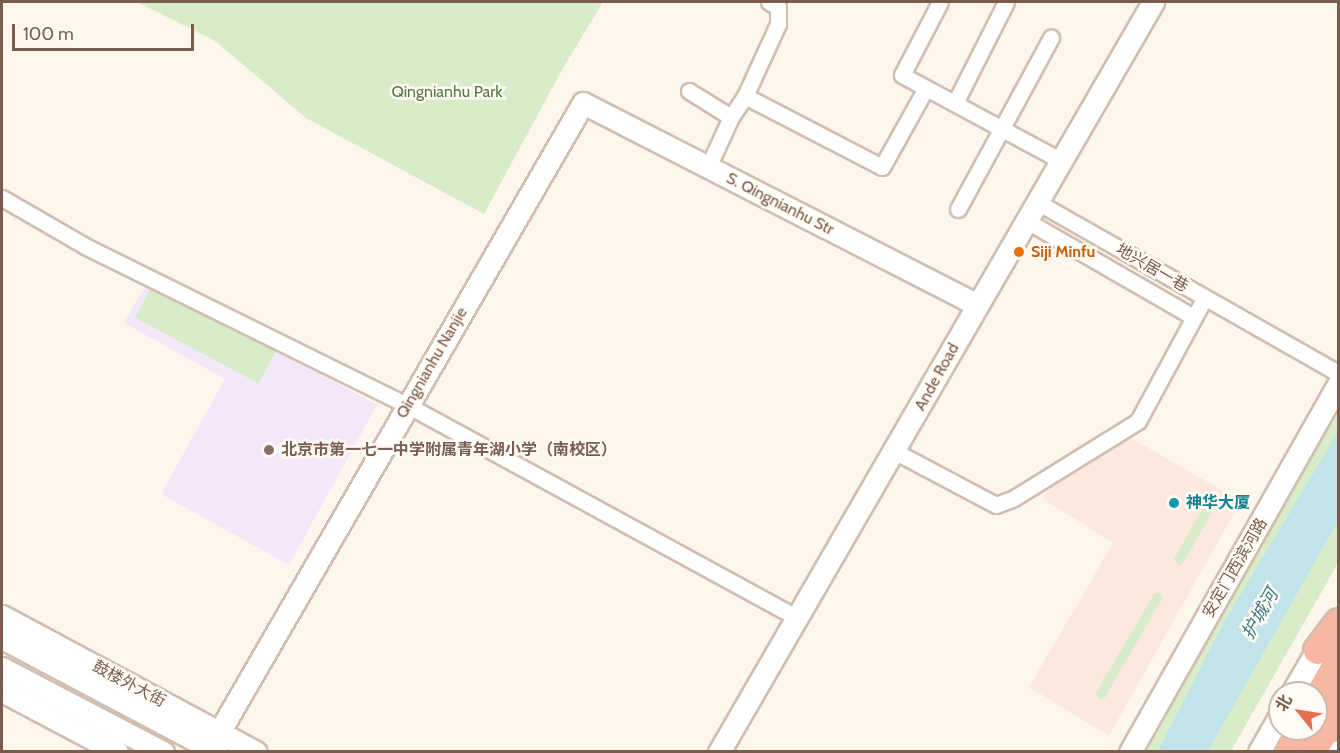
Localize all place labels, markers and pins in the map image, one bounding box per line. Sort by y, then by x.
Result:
place label: Siji Minfu [1031,242,1095,262]
marker: Siji Minfu [1012,245,1026,259]
place label: 北京市第一七一中学附属青年湖小学（南校区） [281,440,617,460]
marker: 北京市第一七一中学附属青年湖小学（南校区） [262,443,276,457]
place label: 神华大厦 [1186,493,1250,513]
marker: 神华大厦 [1167,496,1181,510]

